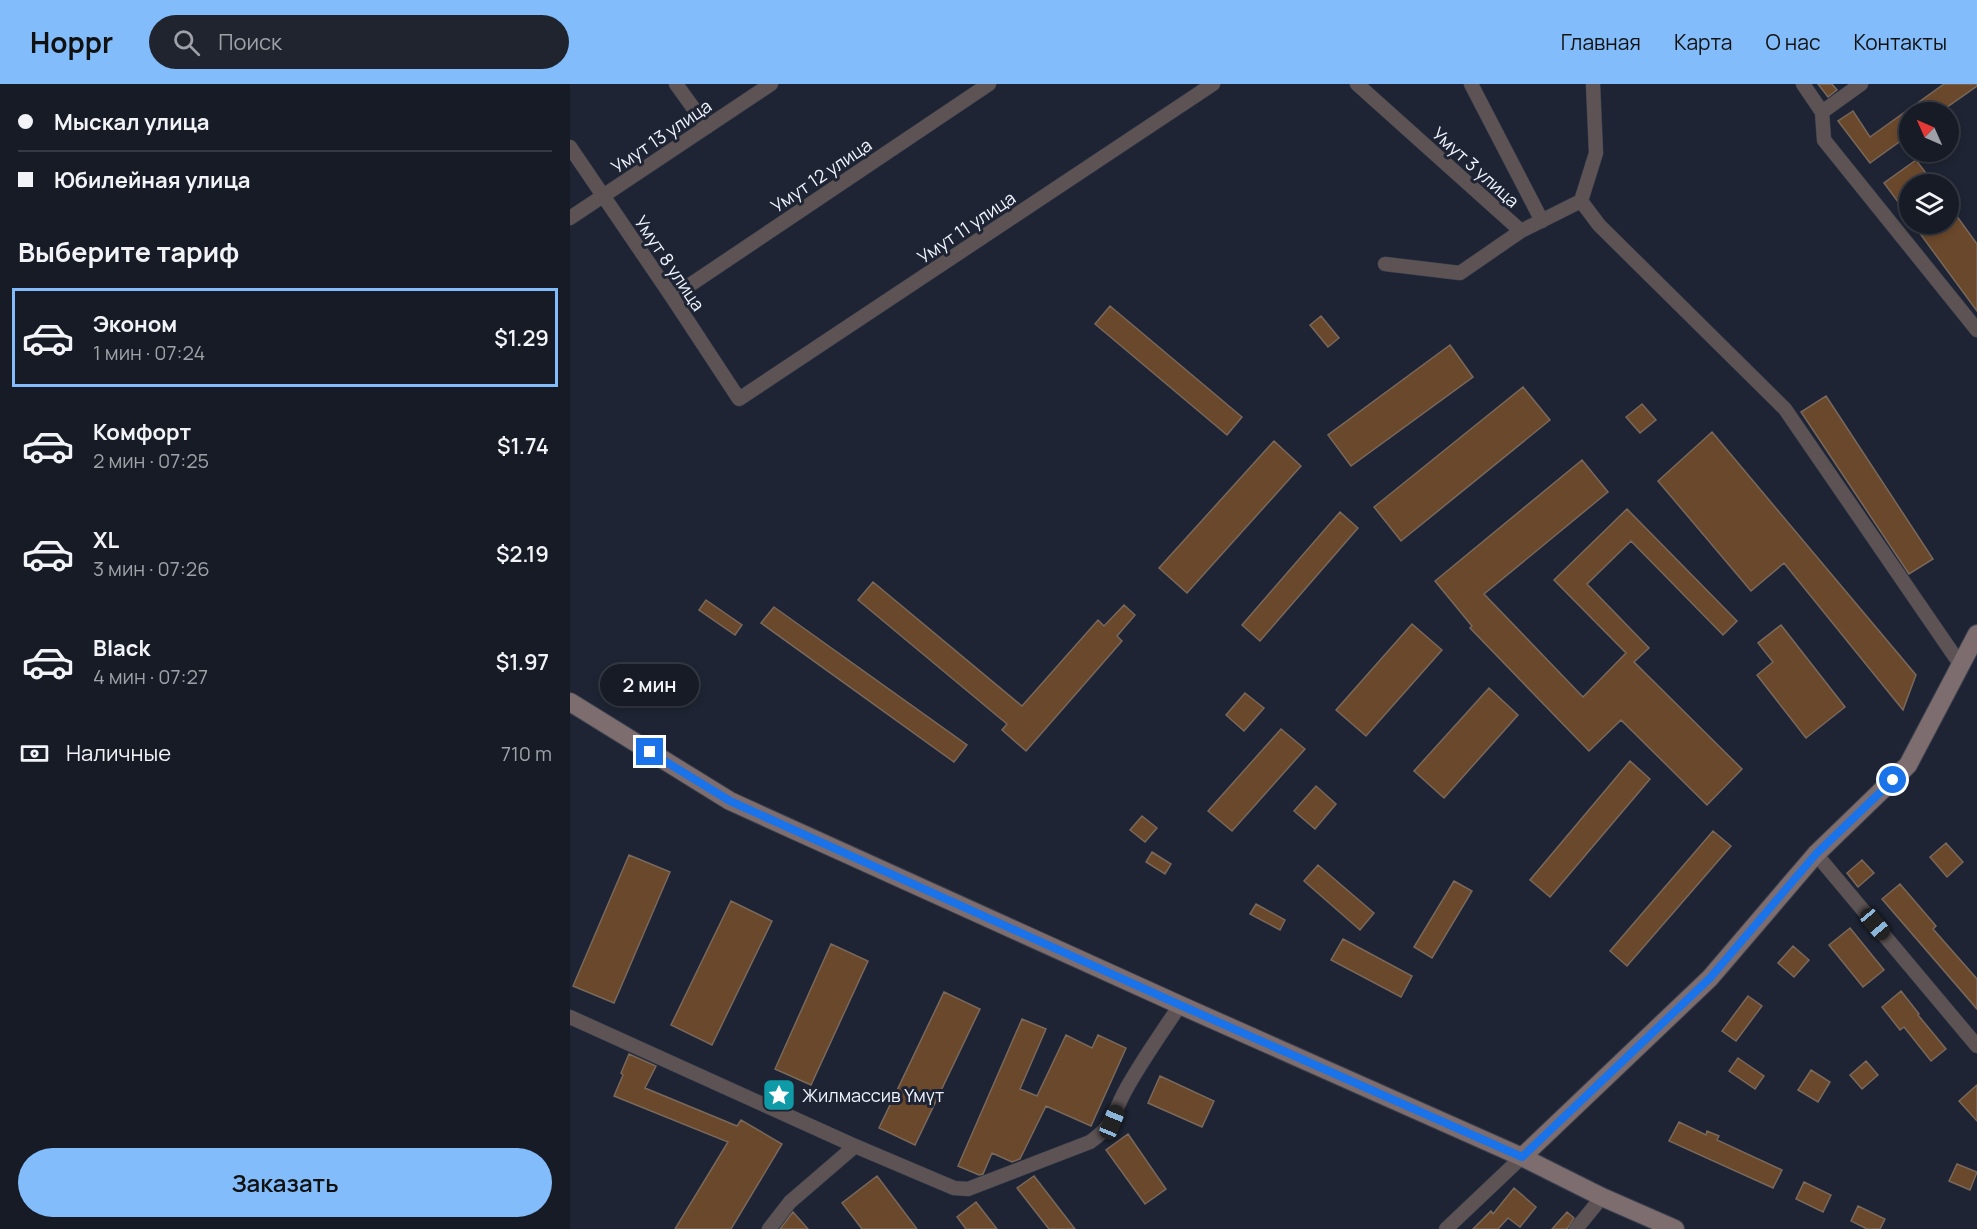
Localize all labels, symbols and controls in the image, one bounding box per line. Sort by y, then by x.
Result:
search box [149,15,569,69]
text: Hoppr [30,23,113,61]
icon: search [170,26,203,59]
text: Поиск [218,27,282,57]
text: Главная [1561,28,1641,56]
text: Карта [1674,28,1732,56]
text: О нас [1765,28,1821,56]
text: Контакты [1854,28,1947,56]
street label: Умут 13 улица [606,94,716,178]
north arrow [1899,102,1959,162]
map controls [1899,102,1959,234]
text: Мыскал улица [54,107,210,137]
street label: Умут 3 улица [1427,121,1525,213]
street label: Умут 12 улица [766,132,876,218]
text: Юбилейная улица [54,165,250,195]
button: layers [1899,174,1959,234]
street label: Умут 11 улица [912,185,1020,269]
street label: Умут 8 улица [629,211,711,315]
text: Выберите тариф [18,233,239,270]
text: Эконом [93,309,177,339]
icon: car [21,311,75,365]
text: $1.29 [494,323,549,353]
text: 1 мин · 07:24 [93,339,205,366]
text: Комфорт [93,417,191,447]
icon: car [21,419,75,473]
text: $1.74 [497,431,549,461]
text: 2 мин · 07:25 [93,447,209,474]
text: XL [93,525,119,555]
icon: car [21,527,75,581]
text: $2.19 [496,539,549,569]
text: 3 мин · 07:26 [93,555,210,582]
text: Black [93,633,150,663]
icon: car [21,635,75,689]
text: $1.97 [496,647,549,677]
text: 4 мин · 07:27 [93,663,208,690]
callout: 2 мин [601,665,700,707]
text: 2 мин [622,671,677,698]
icon: cash [18,737,51,770]
text: Наличные [66,738,171,768]
route end [636,738,663,765]
text: 710 m [501,740,552,767]
route start [1879,766,1906,793]
car [1857,904,1893,944]
place icon: Жилмассив Үмүт [761,1077,797,1113]
place label: Жилмассив Үмүт [802,1083,944,1107]
car [1097,1102,1127,1142]
button: Заказать [18,1148,552,1217]

